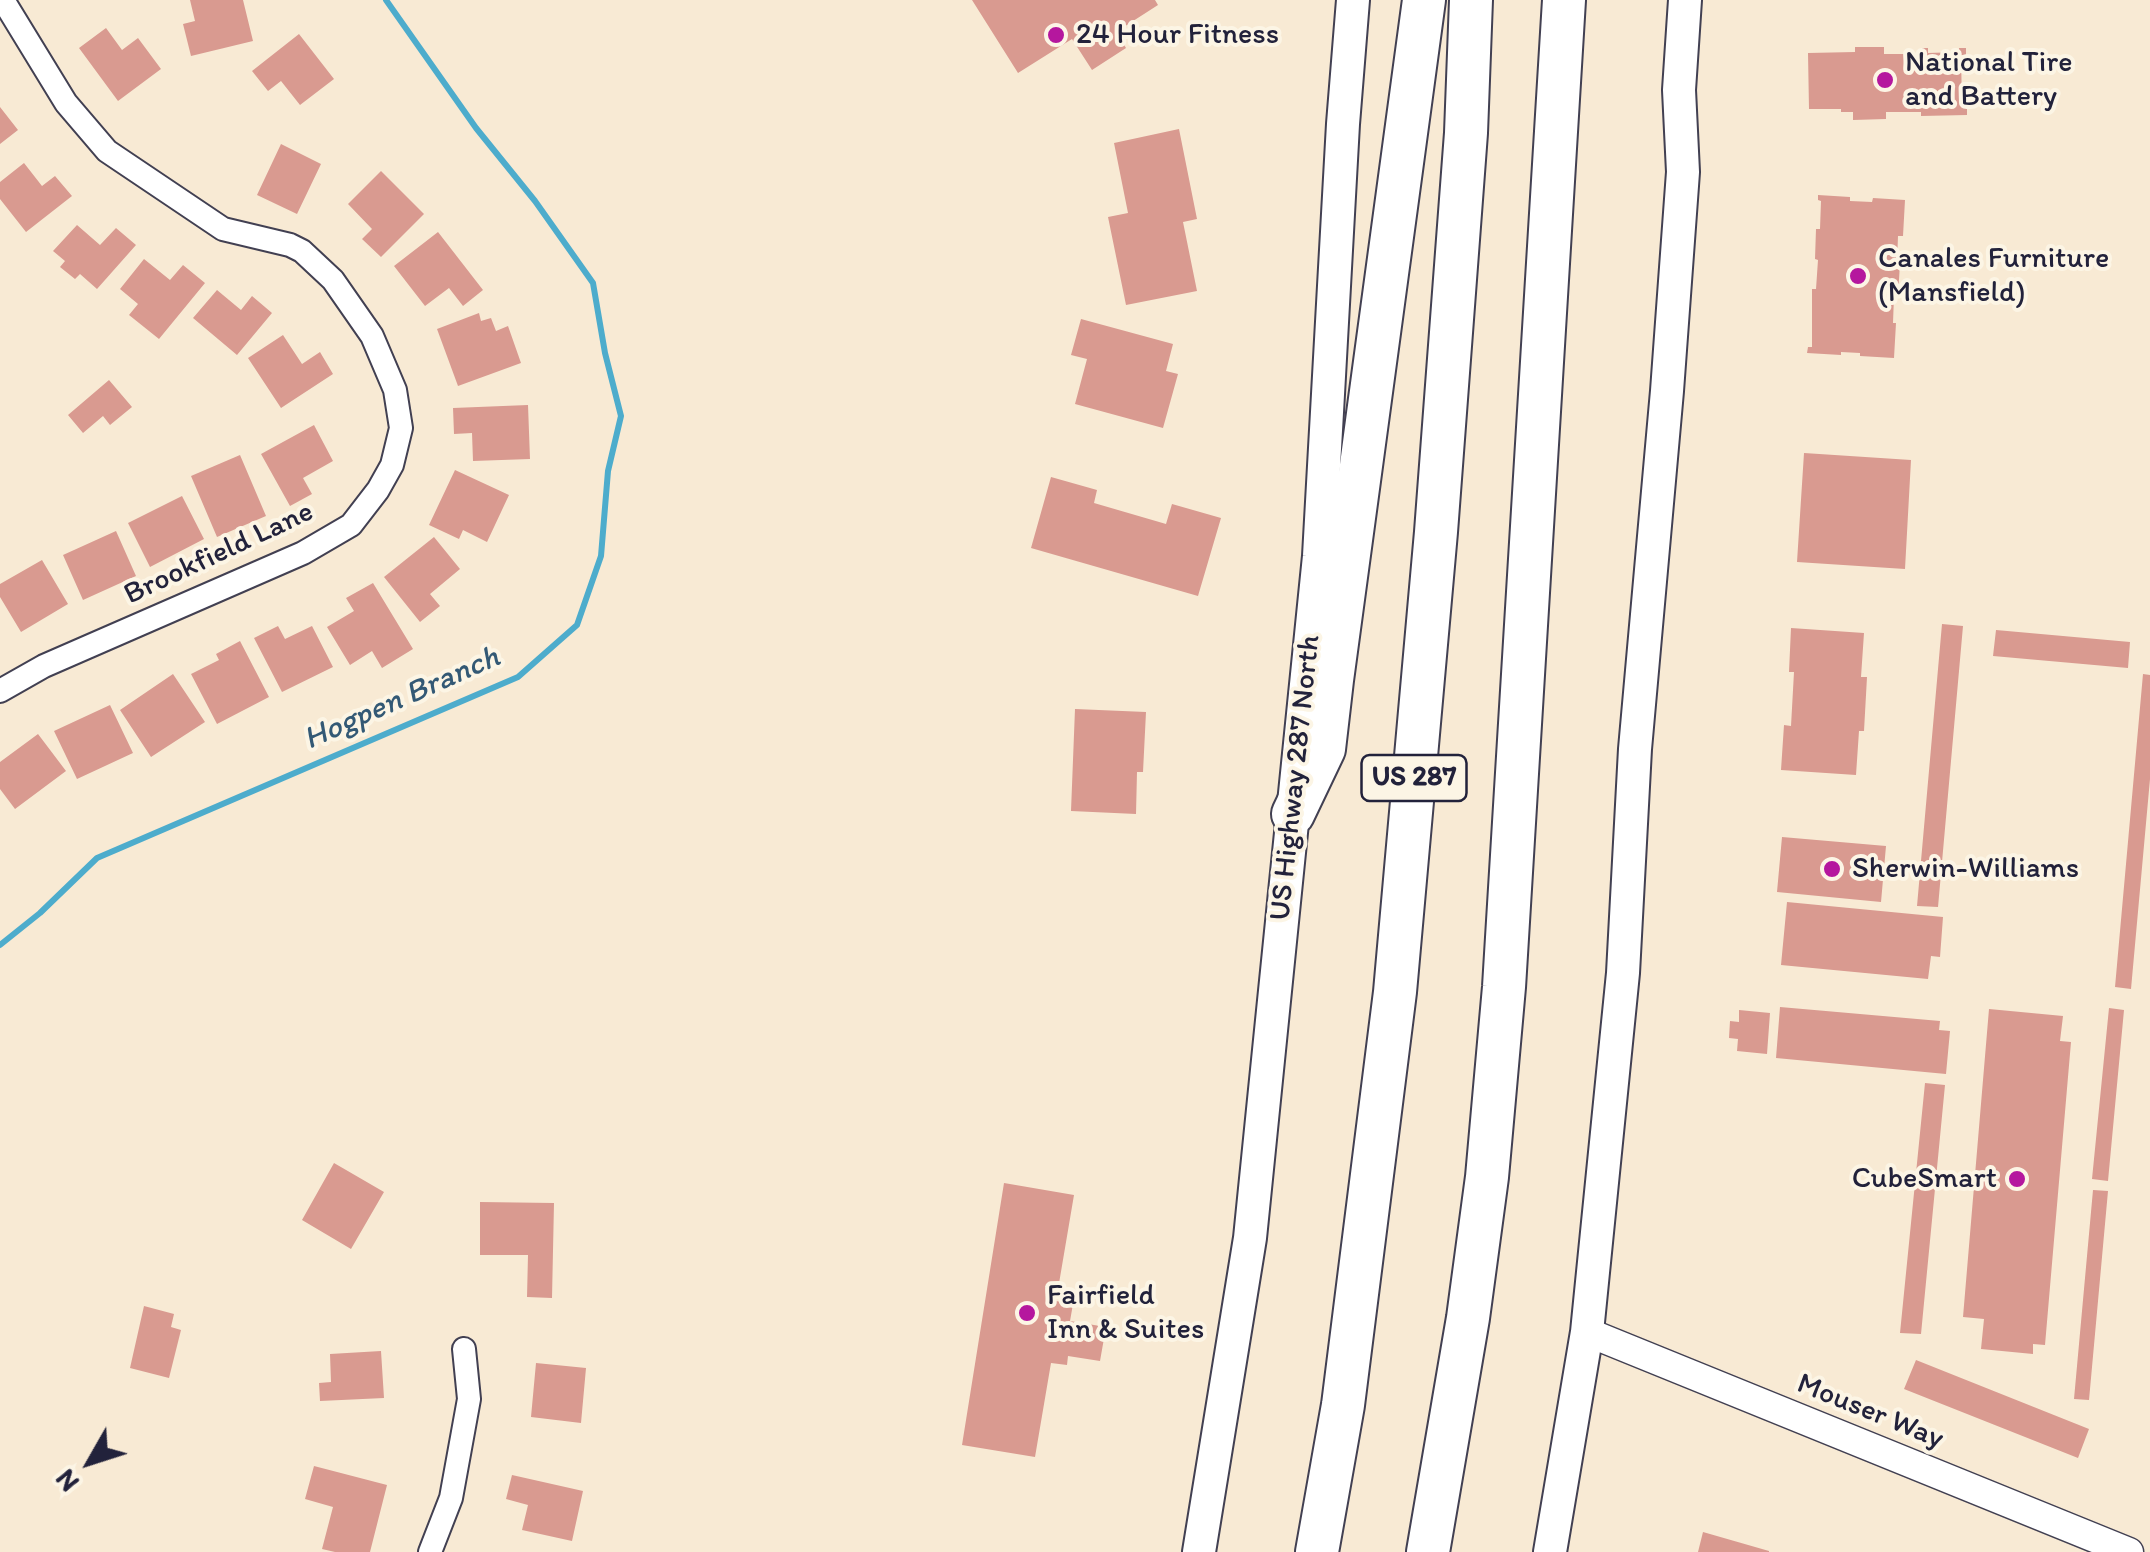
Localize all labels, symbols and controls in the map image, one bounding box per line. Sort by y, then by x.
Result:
place label: 24 Hour Fitness [1076,17,1279,53]
marker: 24 Hour Fitness [1045,24,1067,46]
place label: National Tire and Battery [1905,45,2072,116]
marker: National Tire and Battery [1874,69,1896,91]
place label: Canales Furniture (Mansfield) [1878,241,2109,312]
marker: Canales Furniture (Mansfield) [1847,265,1869,287]
street label: Brookfield Lane [119,494,319,614]
street label: US Highway 287 North [1263,633,1329,923]
water label: Hogpen Branch [298,639,506,759]
road number: US 287 [1362,755,1466,801]
place label: Sherwin-Williams [1852,851,2079,887]
marker: Sherwin-Williams [1821,858,1843,880]
place label: CubeSmart [1852,1161,1997,1197]
marker: CubeSmart [2006,1168,2028,1190]
place label: Fairfield Inn & Suites [1047,1278,1204,1348]
marker: Fairfield Inn & Suites [1016,1302,1038,1324]
street label: Mouser Way [1791,1366,1949,1458]
north arrow [40,1412,140,1512]
text: N [48,1463,86,1499]

